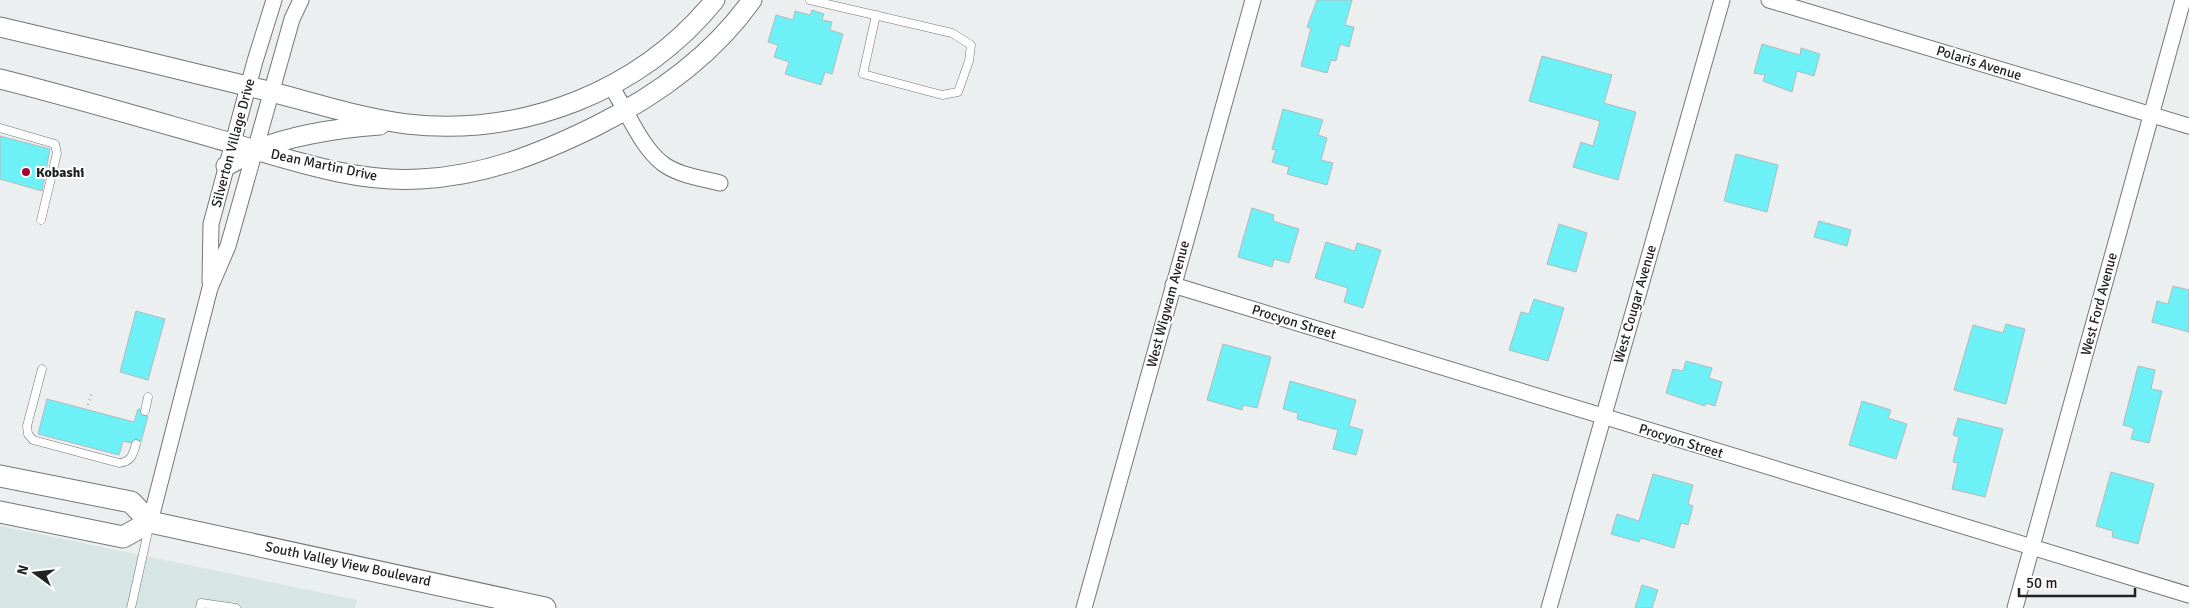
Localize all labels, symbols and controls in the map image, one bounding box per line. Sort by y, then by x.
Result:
street label: Polaris Avenue [1934,42,2024,84]
street label: Silverton Village Drive [208,77,258,209]
street label: Dean Martin Drive [269,145,379,185]
place label: Kobashi [36,164,84,181]
marker: Kobashi [20,166,32,178]
street label: West Wigwam Avenue [1143,239,1193,369]
street label: West Cougar Avenue [1610,243,1660,365]
street label: West Ford Avenue [2077,251,2121,357]
street label: Procyon Street [1250,301,1338,343]
street label: Procyon Street [1637,420,1725,462]
street label: South Valley View Boulevard [263,538,433,590]
north arrow [10,548,60,598]
text: N [13,563,32,577]
scale bar [2019,566,2135,598]
text: 50 m [2026,574,2057,592]

